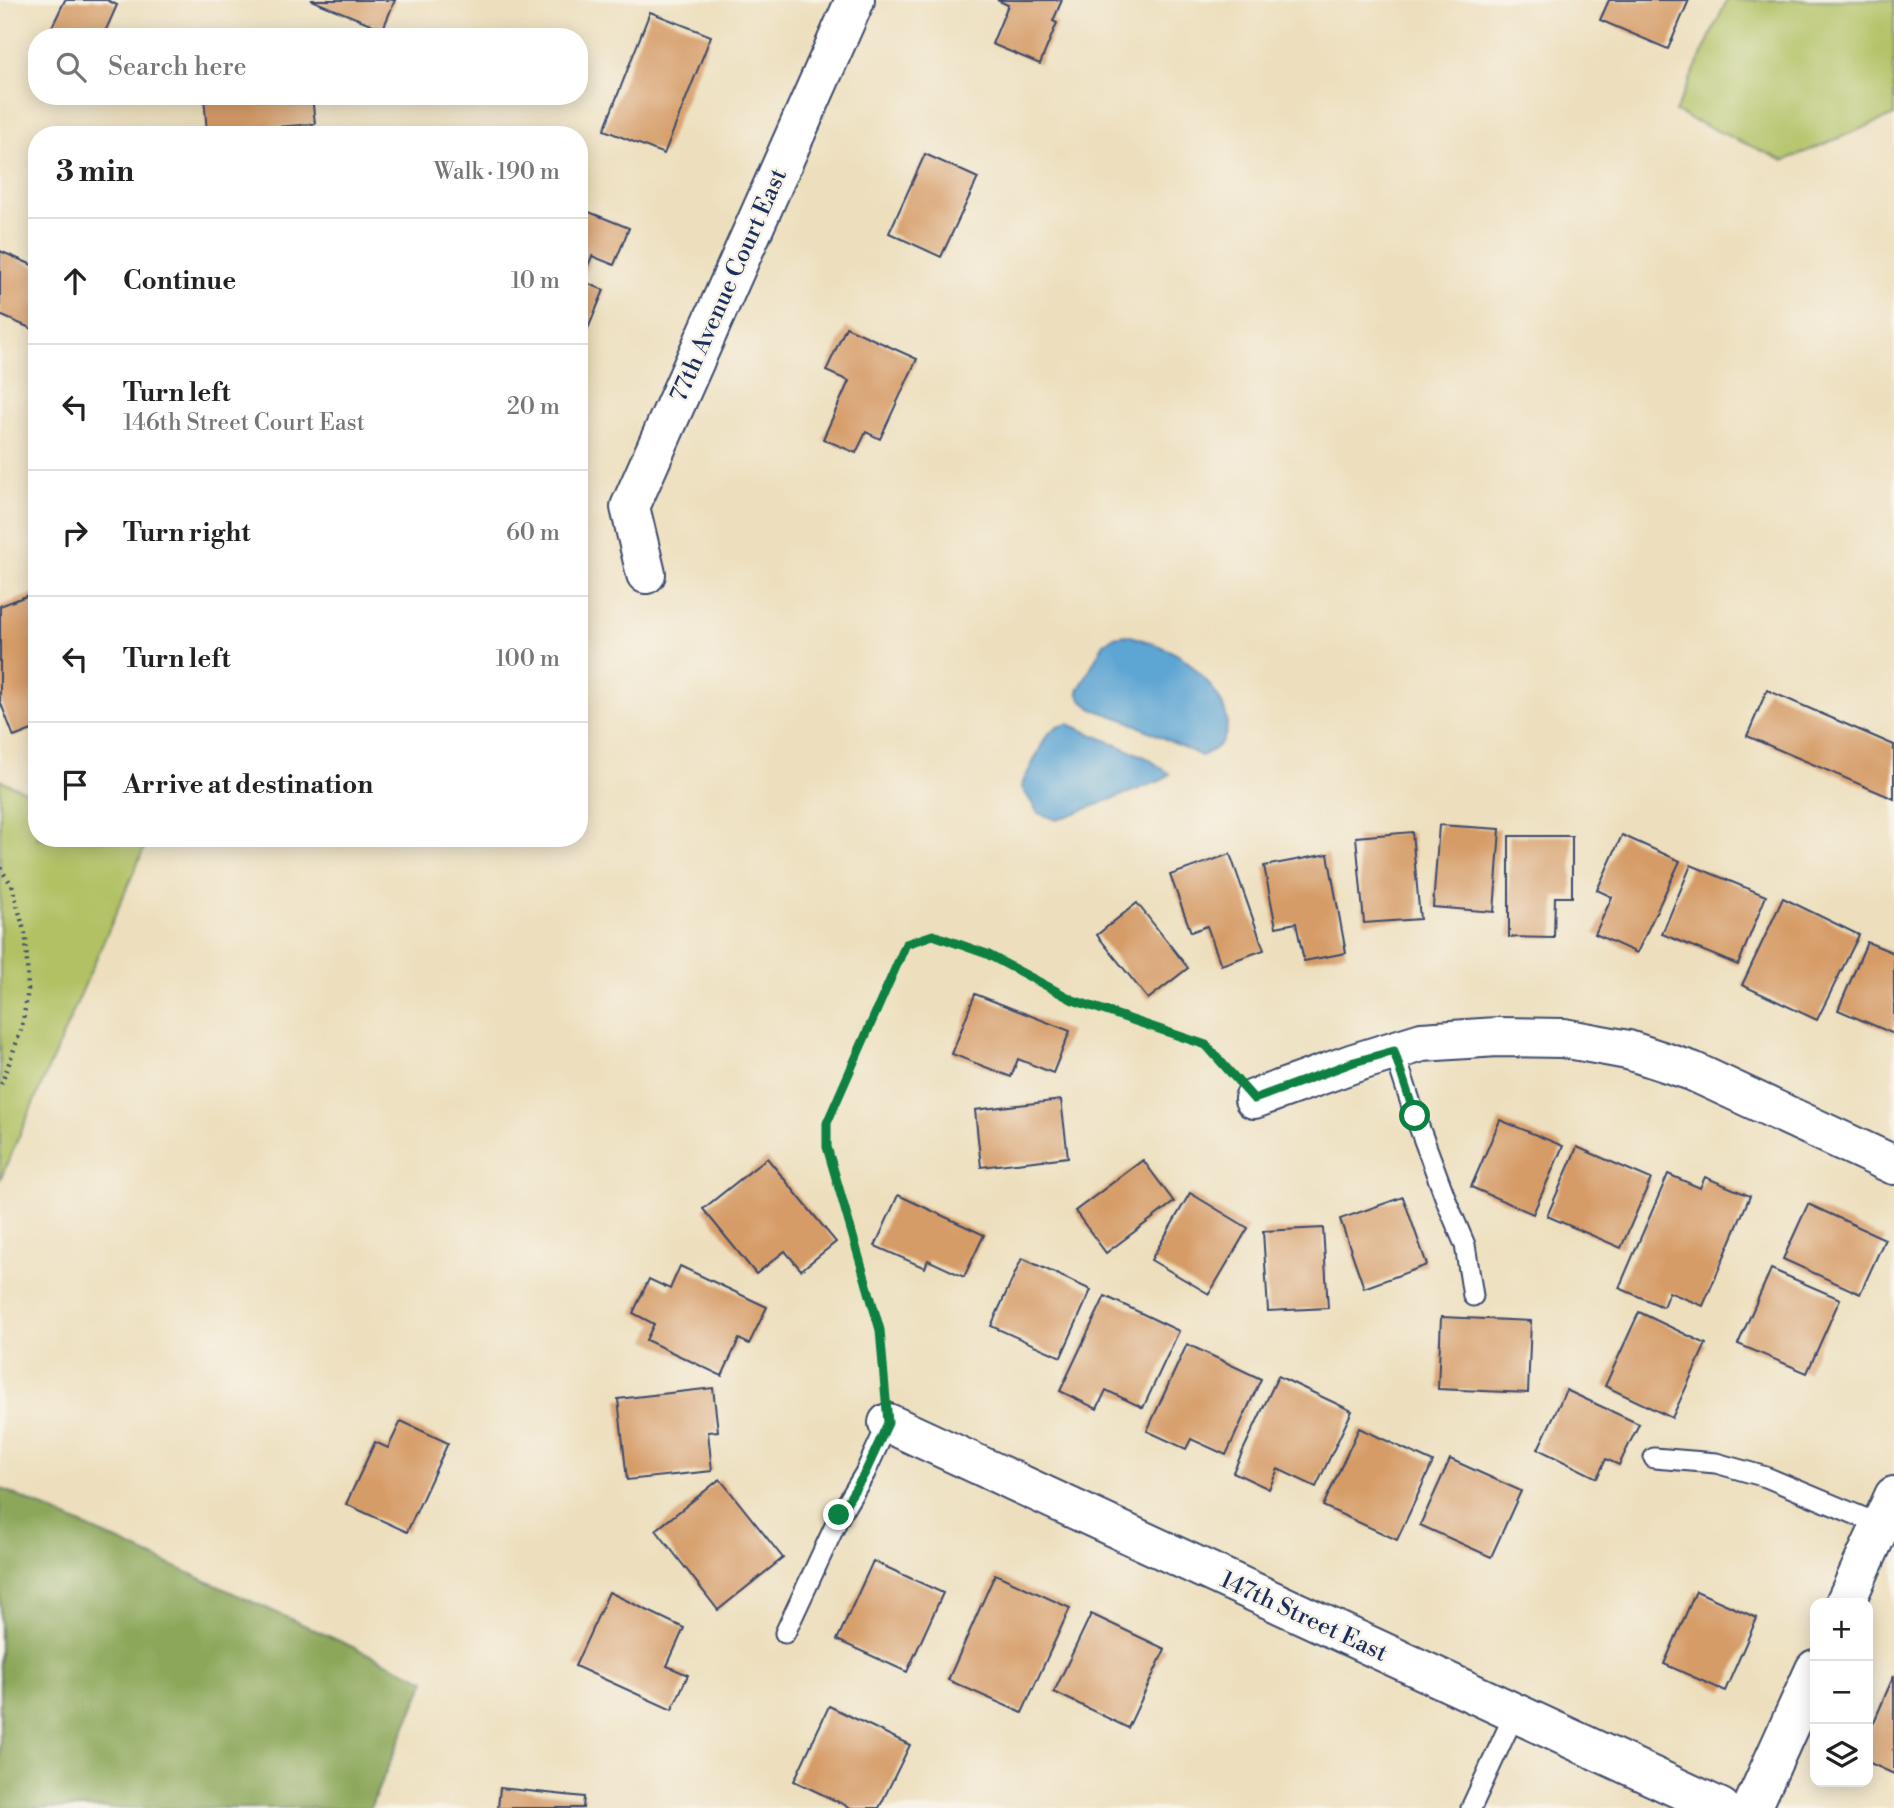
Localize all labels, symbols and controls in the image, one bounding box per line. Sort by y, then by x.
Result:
search box [28,28,588,105]
icon: search [52,48,90,86]
text: Search here [108,51,247,83]
text: 3 min [56,153,134,191]
text: Walk · 190 m [434,158,560,186]
street label: 77th Avenue Court East [664,164,794,407]
icon: ahead [56,262,94,300]
text: Continue [123,265,236,297]
text: 10 m [511,267,560,295]
text: Turn left [123,377,231,409]
icon: left [56,388,94,426]
text: 20 m [507,393,560,421]
text: 146th Street Court East [123,409,365,437]
icon: right [56,514,94,552]
text: Turn right [123,517,251,549]
text: 60 m [506,519,560,547]
icon: left [56,640,94,678]
text: Turn left [123,643,231,675]
text: 100 m [495,645,560,673]
icon: arrive [56,766,94,804]
text: Arrive at destination [123,769,373,801]
route start [1399,1100,1430,1131]
route end [823,1499,854,1530]
street label: 147th Street East [1215,1565,1392,1669]
map controls [1810,1598,1873,1787]
button: + [1810,1598,1873,1661]
button: − [1810,1661,1873,1724]
button: layers [1810,1724,1873,1787]

